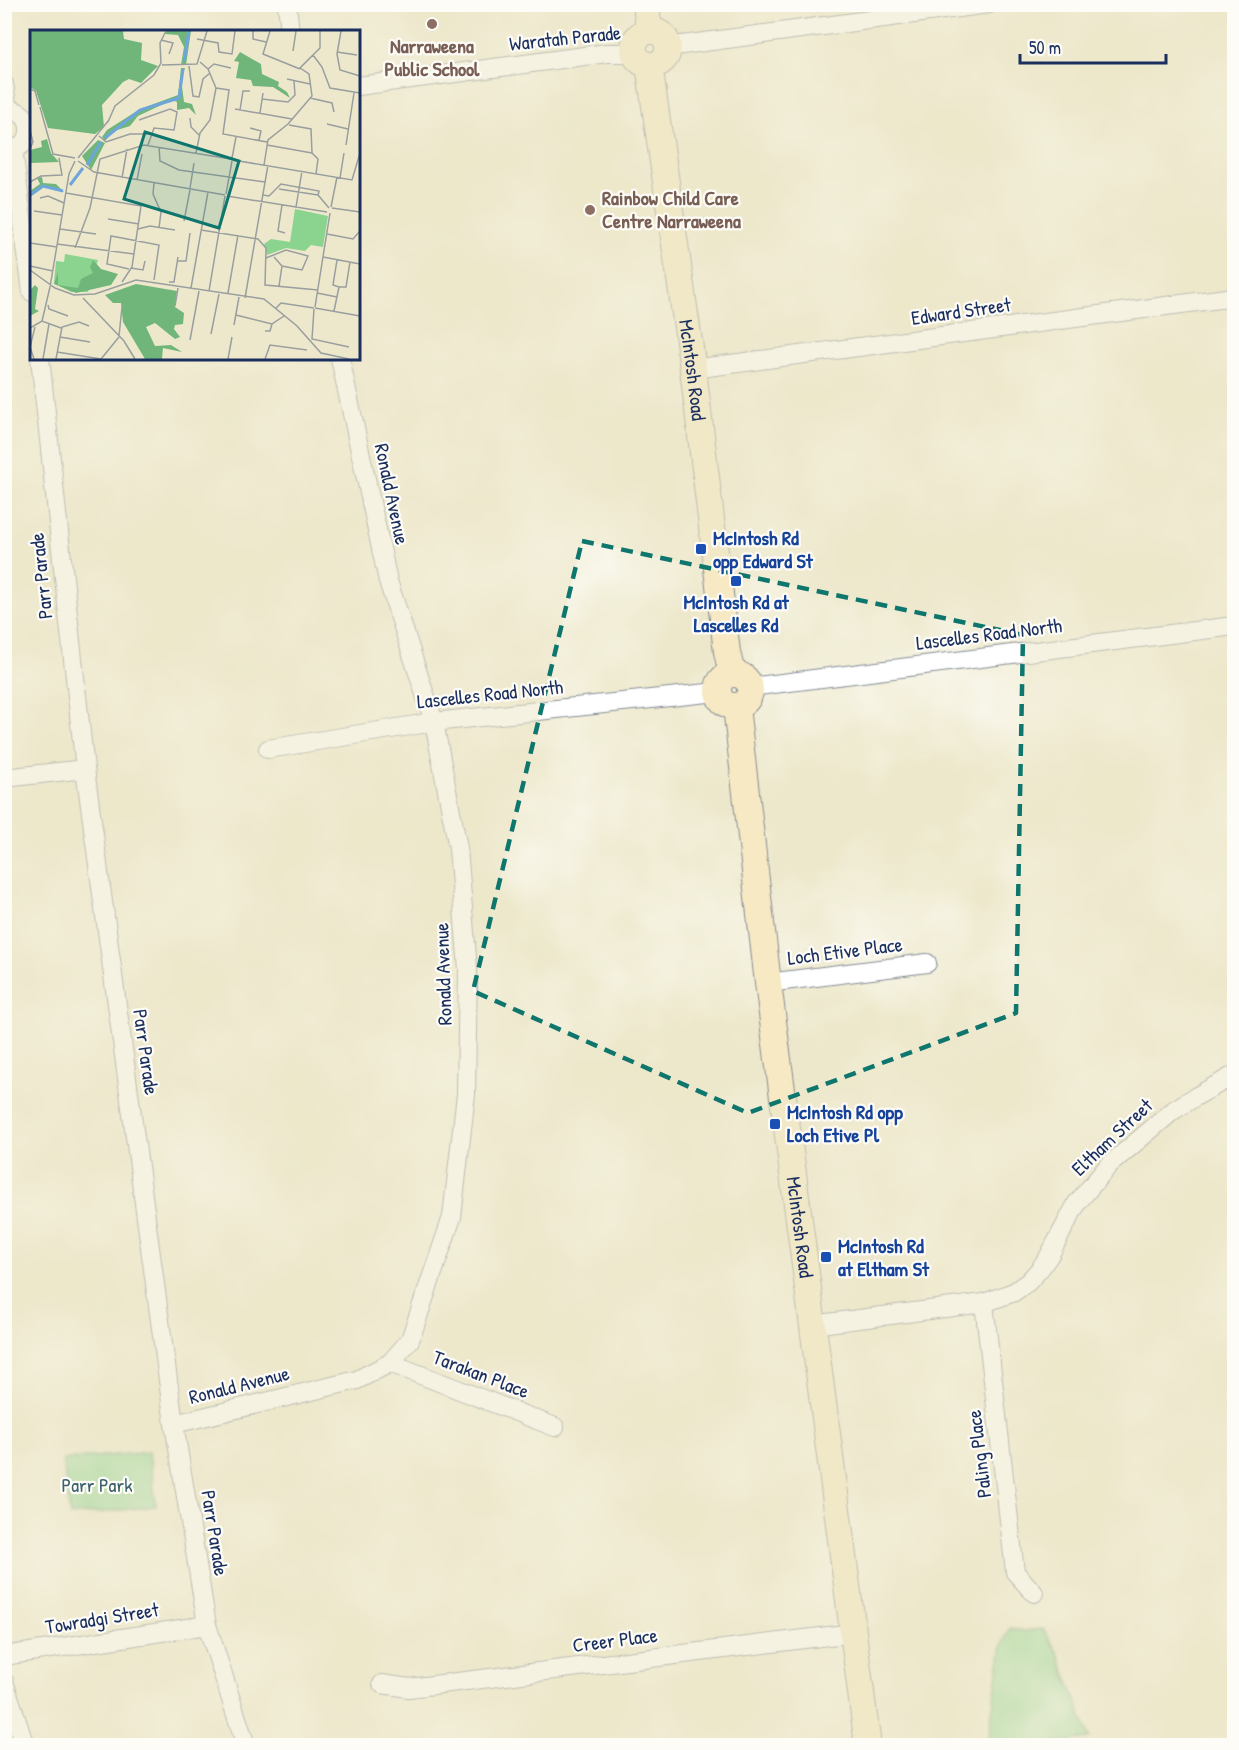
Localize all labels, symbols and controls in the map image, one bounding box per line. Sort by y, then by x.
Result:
marker: Narraweena Public School [425,17,439,31]
street label: Waratah Parade [508,18,622,57]
scale bar [1020,27,1166,65]
inset map [30,30,360,360]
place label: Narraweena Public School [385,32,480,82]
text: 50 m [1029,35,1061,60]
place label: Rainbow Child Care Centre Narraweena [602,184,741,234]
marker: Rainbow Child Care Centre Narraweena [583,203,597,217]
street label: Edward Street [909,290,1014,331]
street label: McIntosh Road [673,317,713,422]
street label: Ronald Avenue [369,441,416,547]
place label: McIntosh Rd opp Edward St [713,524,814,575]
street label: Parr Parade [23,532,58,620]
marker: McIntosh Rd opp Edward St [694,542,708,556]
marker: McIntosh Rd at Lascelles Rd [729,574,743,588]
place label: McIntosh Rd at Lascelles Rd [683,588,790,638]
street label: Lascelles Road North [915,611,1063,656]
street label: Lascelles Road North [416,672,564,715]
street label: Ronald Avenue [427,922,458,1026]
street label: Loch Etive Place [786,930,904,971]
street label: Parr Parade [127,1007,166,1097]
street label: Eltham Street [1065,1091,1159,1181]
place label: McIntosh Rd opp Loch Etive Pl [787,1098,903,1148]
marker: McIntosh Rd opp Loch Etive Pl [768,1117,782,1131]
street label: McIntosh Road [780,1175,821,1279]
place label: McIntosh Rd at Eltham St [838,1232,930,1282]
marker: McIntosh Rd at Eltham St [819,1250,833,1264]
street label: Tarakan Place [429,1343,533,1404]
street label: Ronald Avenue [186,1359,292,1410]
street label: Paling Place [960,1409,997,1500]
park label: Parr Park [62,1471,132,1498]
street label: Parr Parade [195,1488,236,1578]
street label: Towradgi Street [43,1595,162,1640]
street label: Creer Place [571,1621,659,1658]

